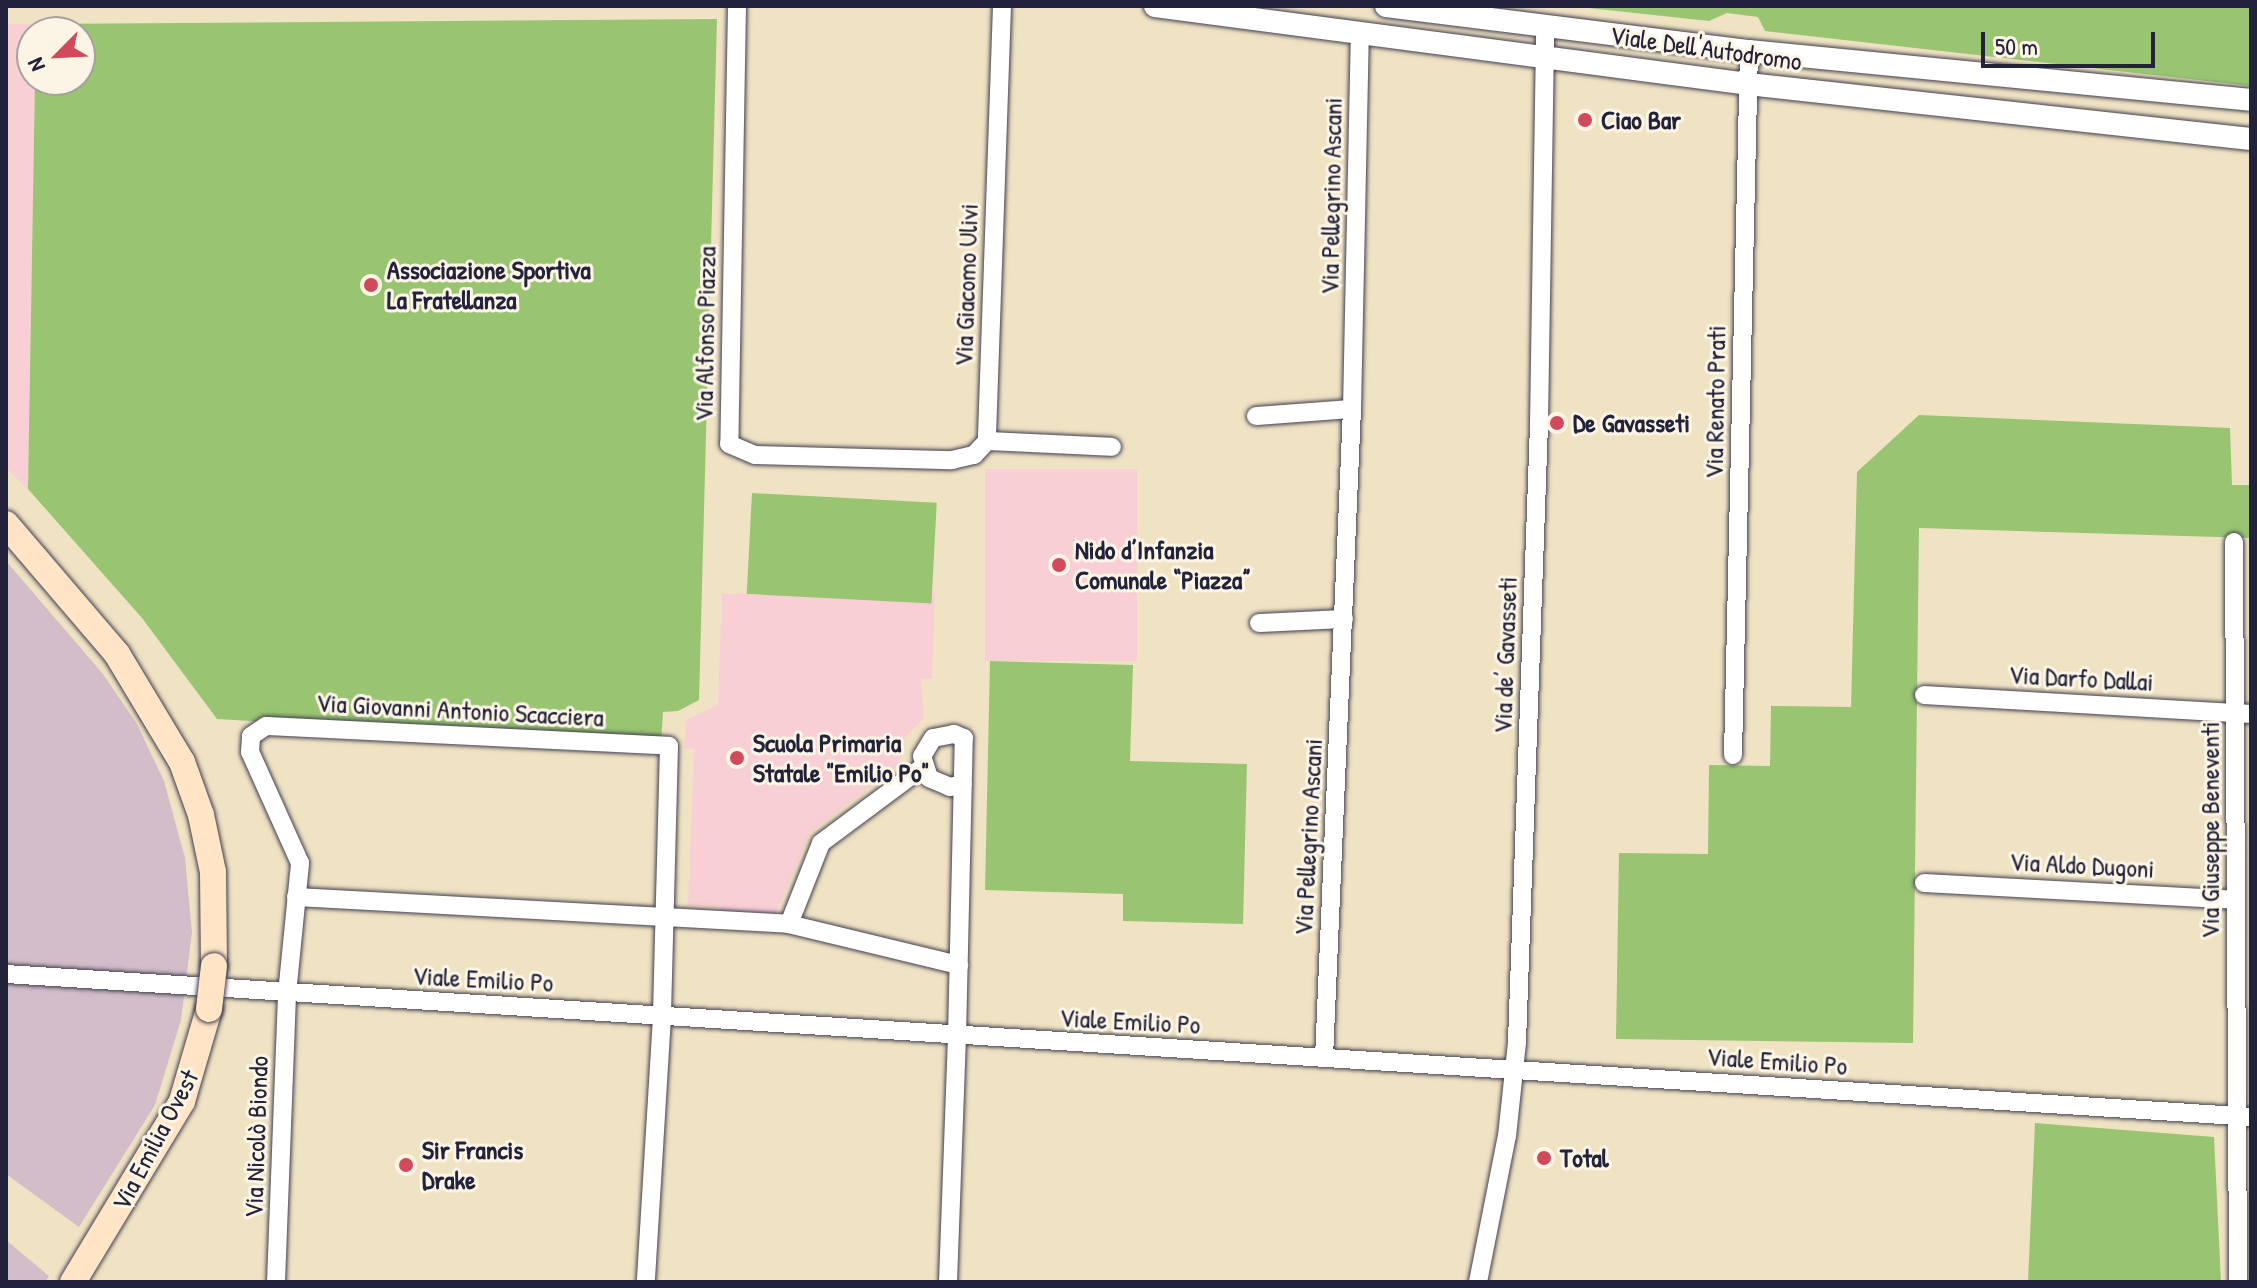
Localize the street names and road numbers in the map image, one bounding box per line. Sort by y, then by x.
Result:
street label: Viale Dell'Autodromo [1608,19,1804,77]
street label: Via Pellegrino Ascani [1314,97,1348,295]
street label: Via Giacomo Ulivi [948,203,984,367]
street label: Via Alfonso Piazza [688,246,722,422]
street label: Via Renato Prati [1698,325,1732,479]
street label: Via de’ Gavasseti [1487,576,1523,734]
street label: Via Darfo Dallai [2008,659,2154,697]
street label: Via Giovanni Antonio Scacciera [315,687,605,733]
street label: Via Giuseppe Beneventi [2194,721,2226,939]
street label: Via Pellegrino Ascani [1287,738,1329,936]
street label: Via Aldo Dugoni [2009,846,2155,884]
street label: Viale Emilio Po [412,960,554,998]
street label: Viale Emilio Po [1059,1002,1201,1040]
street label: Viale Emilio Po [1706,1041,1848,1081]
street label: Via Nicolò Biondo [238,1055,274,1219]
street label: Via Emilia Ovest [105,1064,205,1216]

